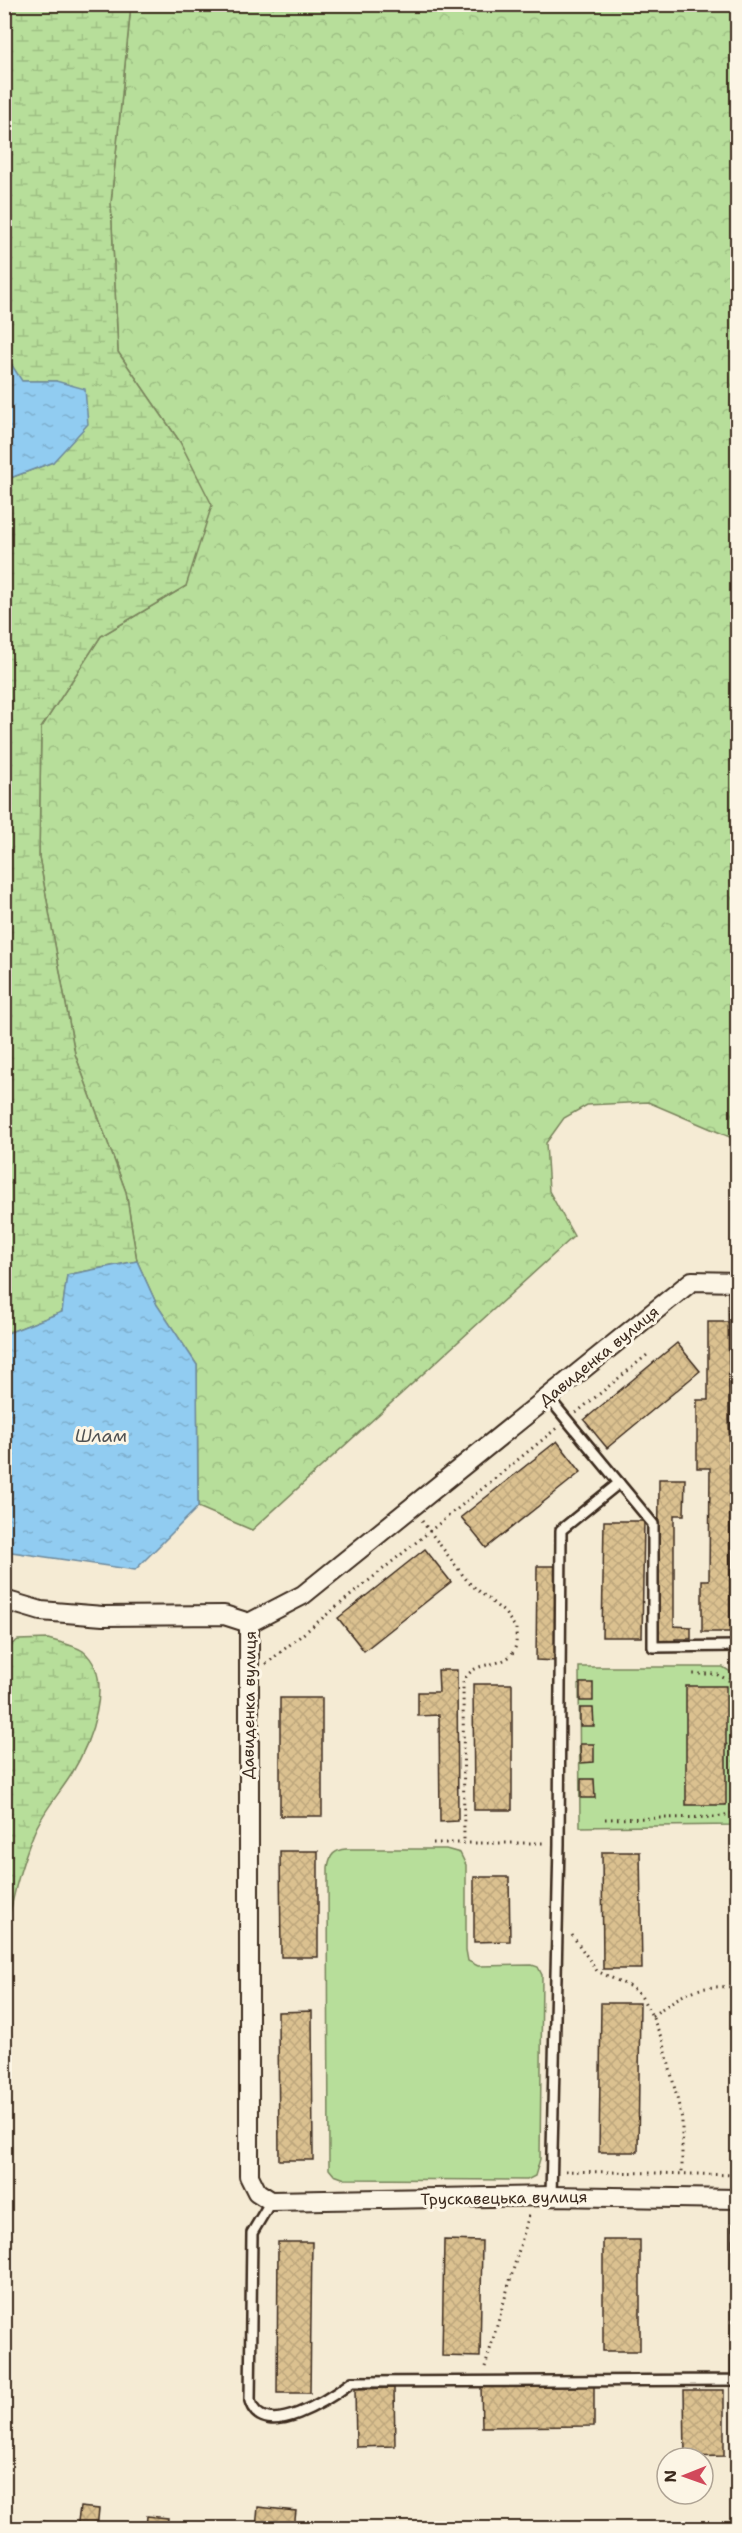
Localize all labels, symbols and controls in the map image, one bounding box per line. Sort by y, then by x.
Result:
street label: Давиденка вулиця [535,1301,663,1411]
water label: Шлам [75,1424,127,1448]
street label: Давиденка вулиця [237,1631,261,1779]
street label: Трускавецька вулиця [420,2186,588,2210]
north arrow [655,2446,715,2506]
text: N [660,2470,681,2483]

